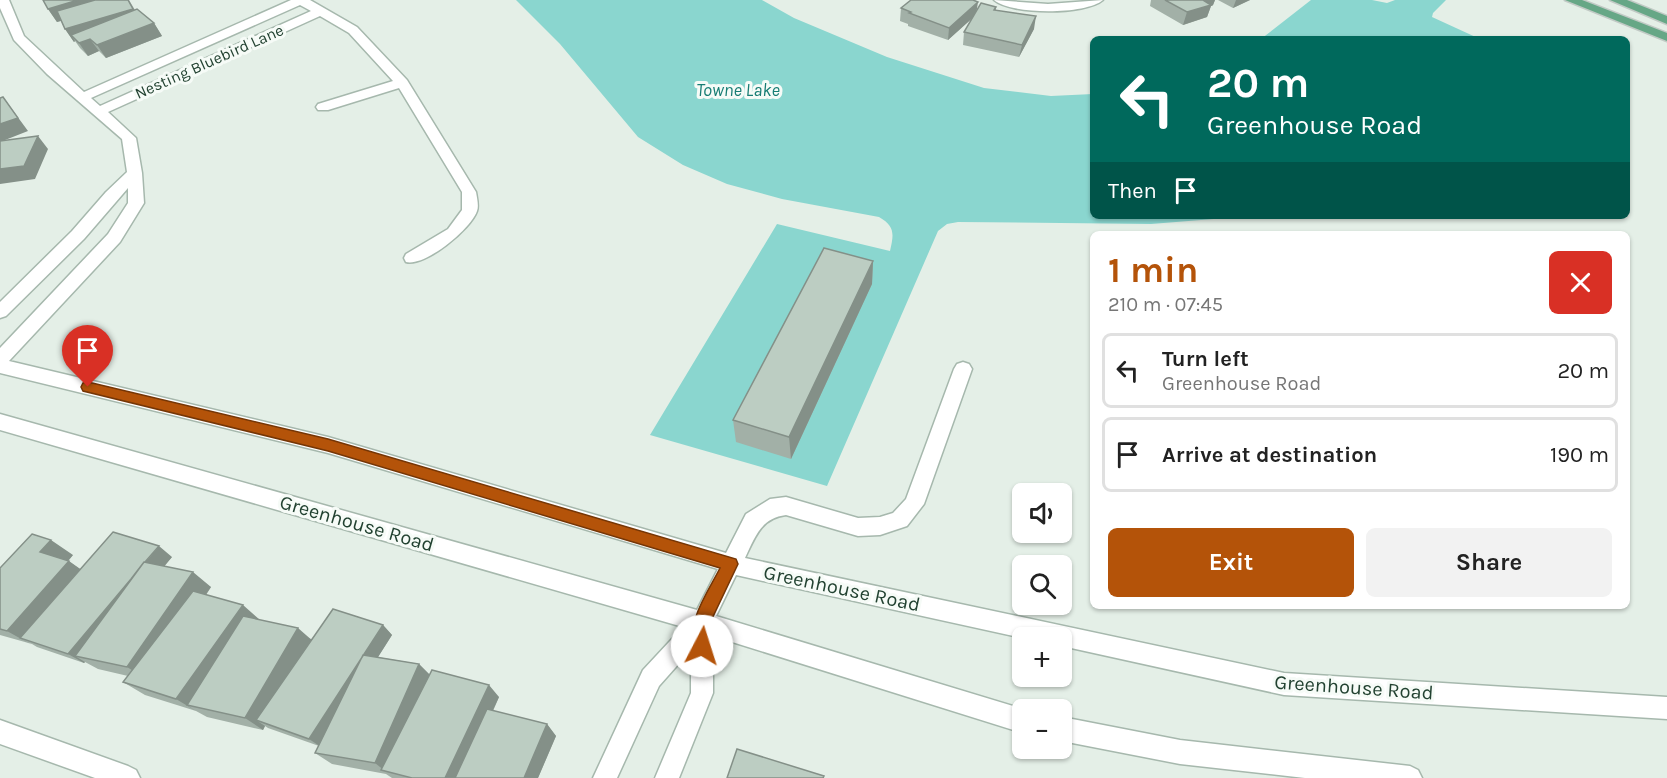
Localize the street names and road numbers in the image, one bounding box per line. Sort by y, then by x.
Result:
street label: Nesting Bluebird Lane [132,20,286,103]
street label: Greenhouse Road [277,490,437,557]
street label: Greenhouse Road [762,561,922,616]
street label: Greenhouse Road [1274,670,1434,705]

